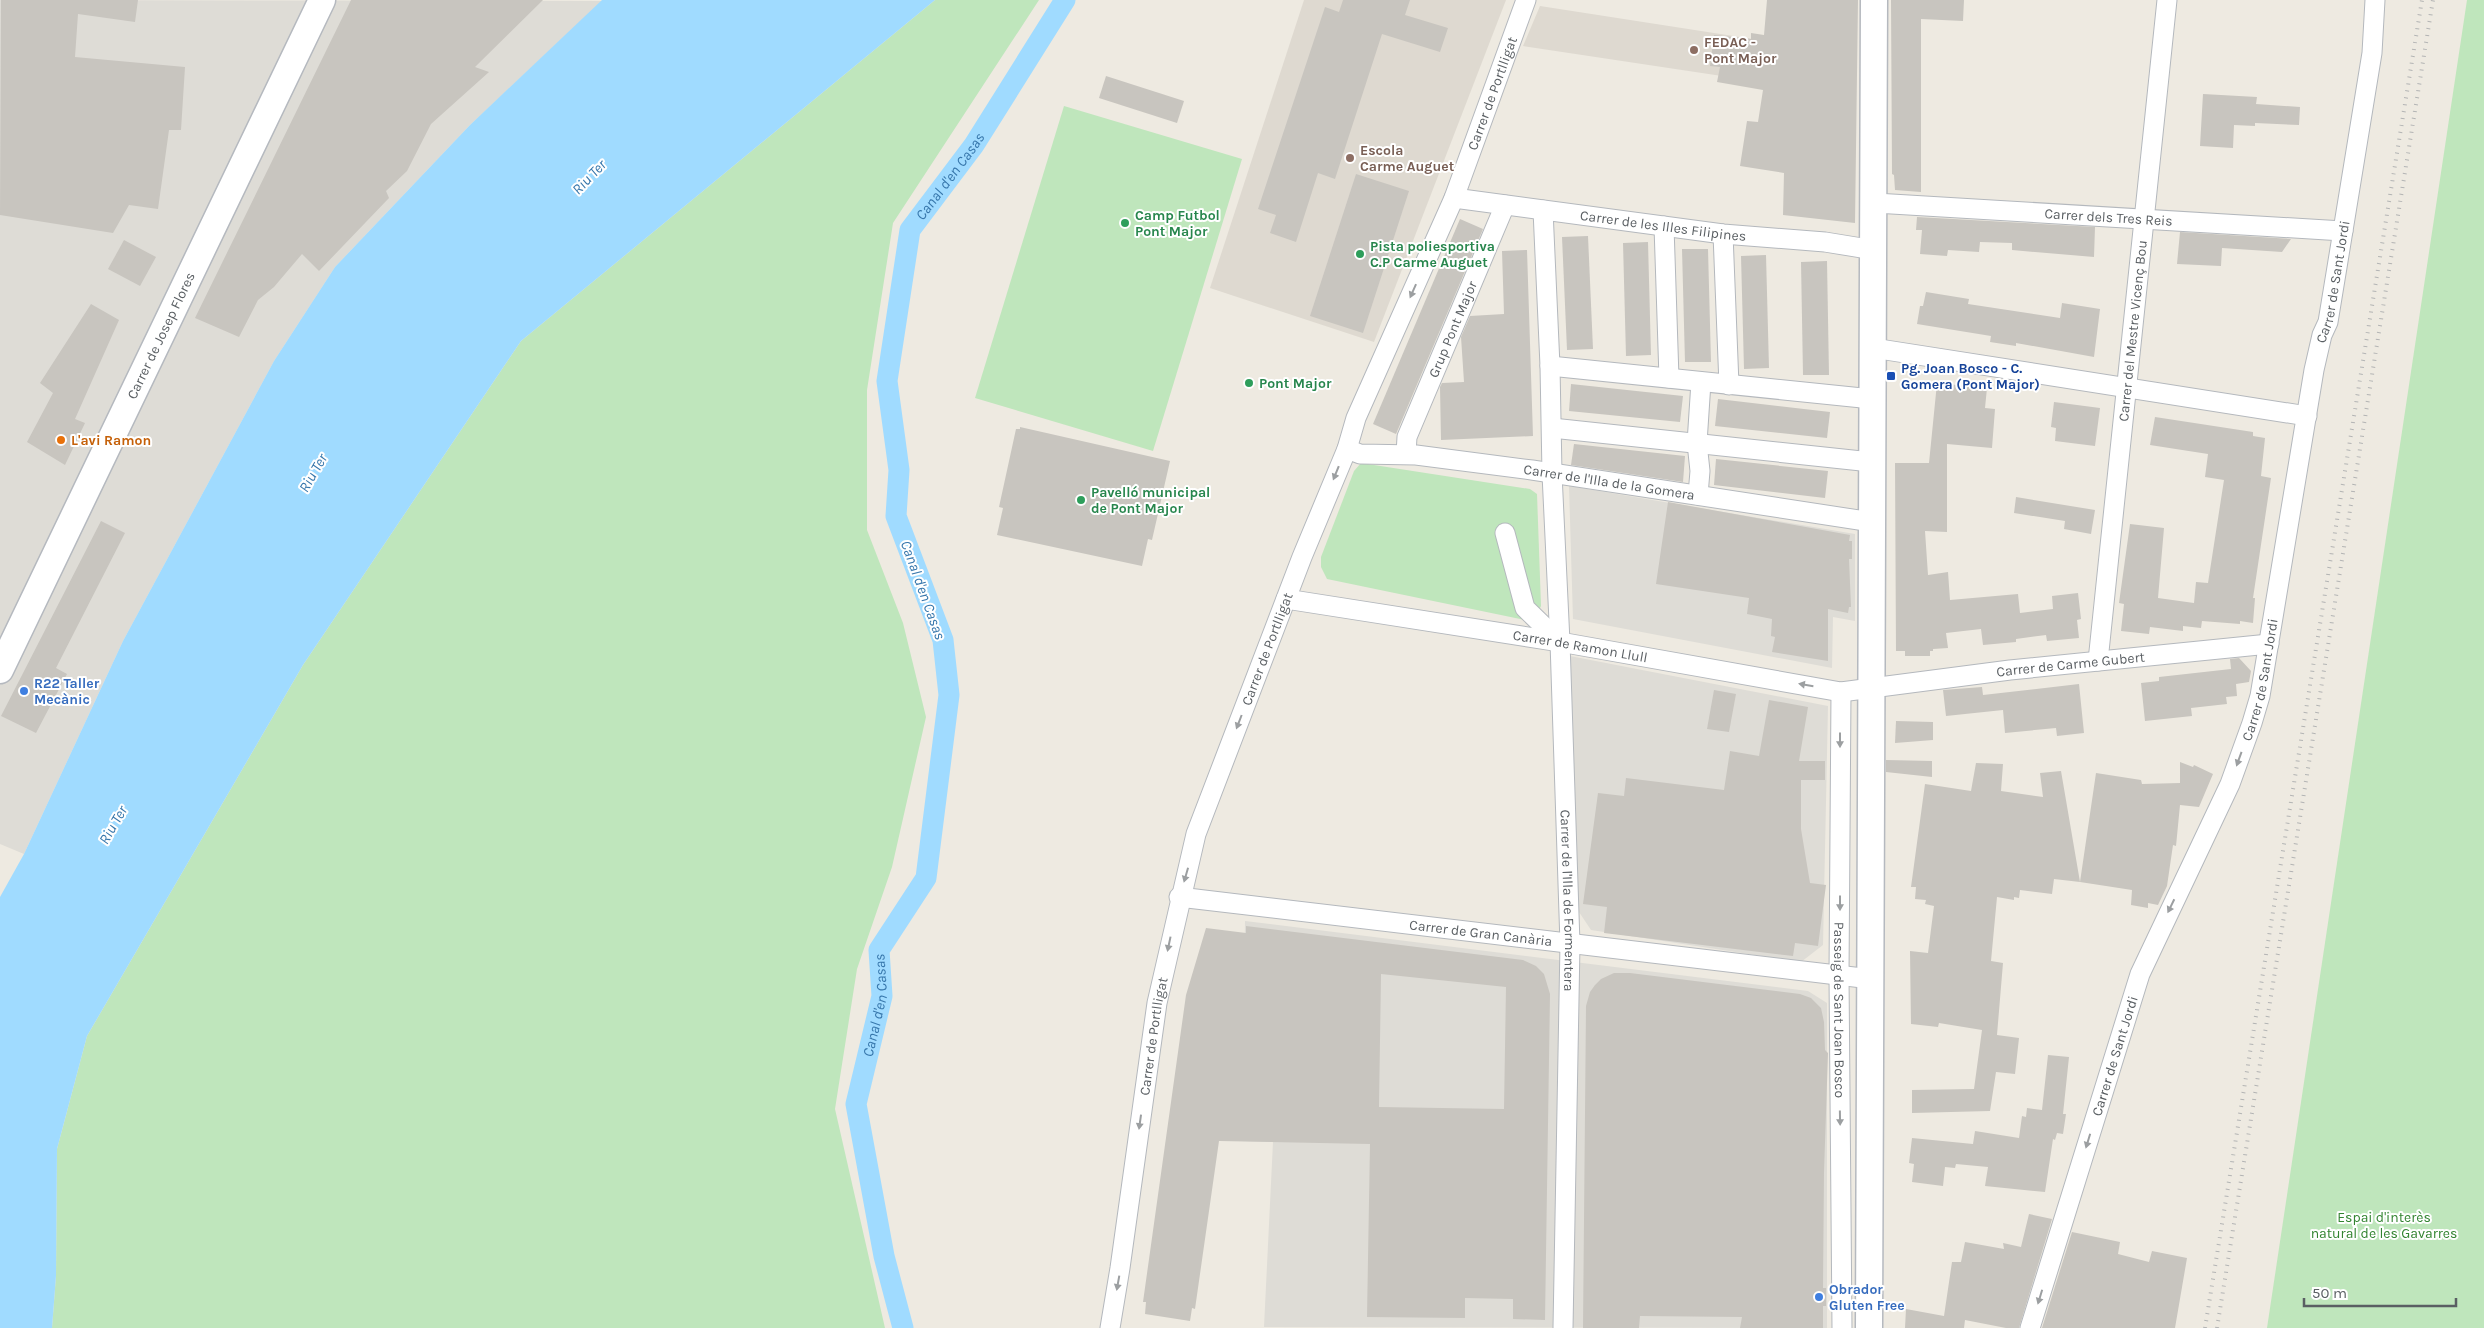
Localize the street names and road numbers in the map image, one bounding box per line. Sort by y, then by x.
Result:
street label: Carrer de Portlligat [1464,34,1520,152]
street label: Carrer dels Tres Reis [2044,205,2173,229]
street label: Carrer de les Illes Filipines [1579,206,1747,244]
street label: Carrer de Sant Jordi [2312,219,2353,344]
street label: Carrer del Mestre Vicenç Bou [2115,239,2150,422]
street label: Carrer de Josep Flores [123,269,198,402]
street label: Grup Pont Major [1425,278,1481,380]
street label: Carrer de l'Illa de la Gomera [1523,460,1696,503]
street label: Carrer de Portlligat [1238,590,1296,708]
street label: Carrer de Sant Jordi [2238,617,2281,743]
street label: Carrer de Ramon Llull [1512,626,1649,666]
street label: Carrer de Carme Gubert [1995,648,2146,680]
street label: Carrer de l'Illa de Formentera [1557,809,1579,992]
street label: Carrer de Gran Canària [1408,916,1553,950]
street label: Passeig de Sant Joan Bosco [1830,922,1849,1098]
street label: Carrer de Portlligat [1136,975,1171,1096]
street label: Carrer de Sant Jordi [2088,994,2141,1118]

